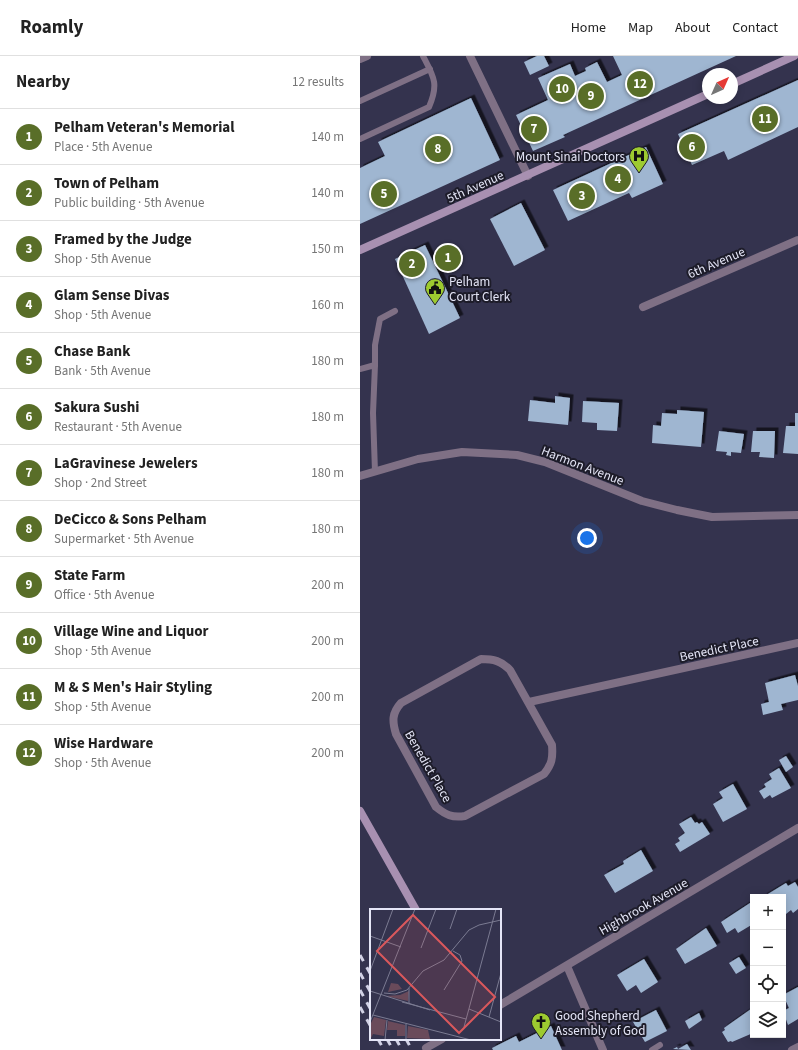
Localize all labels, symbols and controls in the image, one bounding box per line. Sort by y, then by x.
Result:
text: Roamly [20,14,83,41]
text: Home [571,18,606,38]
text: Map [628,18,653,38]
text: About [675,18,710,38]
text: Contact [732,18,778,38]
north arrow [702,68,738,104]
pin: 12 [627,69,653,99]
text: Nearby [16,70,70,94]
text: 12 results [292,73,344,91]
pin: 10 [549,74,575,104]
pin: 9 [578,81,604,111]
pin: 11 [752,104,778,134]
pin: 7 [521,114,547,144]
text: Pelham Veteran's Memorial [54,117,235,138]
text: 1 [26,128,32,146]
text: 140 m [311,128,344,146]
pin: 6 [679,132,705,162]
pin: 8 [425,134,451,164]
text: Place · 5th Avenue [54,138,152,156]
hospital icon: Mount Sinai Doctors [628,145,650,173]
place label: Mount Sinai Doctors [516,148,626,166]
pin: 4 [605,164,631,194]
street label: 5th Avenue [444,166,507,207]
text: Town of Pelham [54,173,159,194]
pin: 5 [371,179,397,209]
pin: 3 [569,181,595,211]
text: 2 [26,184,32,202]
text: 140 m [311,184,344,202]
text: Public building · 5th Avenue [54,194,205,212]
text: Framed by the Judge [54,229,192,250]
text: 3 [26,240,32,258]
text: 150 m [311,240,344,258]
pin: 1 [435,243,461,273]
street label: 6th Avenue [685,243,748,283]
pin: 2 [399,249,425,279]
text: Shop · 5th Avenue [54,250,151,268]
place label: Pelham Court Clerk [449,273,511,306]
public building icon: Pelham Court Clerk [424,277,446,305]
text: Glam Sense Divas [54,285,170,306]
text: 4 [26,296,32,314]
text: 160 m [311,296,344,314]
text: Shop · 5th Avenue [54,306,151,324]
text: Chase Bank [54,341,130,362]
text: 5 [26,352,32,370]
text: 180 m [311,352,344,370]
text: Bank · 5th Avenue [54,362,151,380]
text: Sakura Sushi [54,397,139,418]
text: 6 [26,408,32,426]
text: 180 m [311,408,344,426]
text: Restaurant · 5th Avenue [54,418,182,436]
street label: Harmon Avenue [539,442,627,490]
text: LaGravinese Jewelers [54,453,198,474]
text: 7 [26,464,32,482]
text: 180 m [311,464,344,482]
text: Shop · 2nd Street [54,474,147,492]
text: DeCicco & Sons Pelham [54,509,207,530]
text: 8 [26,520,32,538]
text: 180 m [311,520,344,538]
your location [577,528,597,548]
text: Supermarket · 5th Avenue [54,530,194,548]
text: State Farm [54,565,125,586]
text: 9 [26,576,32,594]
text: 200 m [311,576,344,594]
text: Office · 5th Avenue [54,586,154,604]
text: Village Wine and Liquor [54,621,209,642]
text: 10 [22,632,36,650]
text: 200 m [311,632,344,650]
street label: Benedict Place [678,632,760,666]
text: Shop · 5th Avenue [54,642,151,660]
text: M & S Men's Hair Styling [54,677,212,698]
text: 11 [22,688,36,706]
text: 200 m [311,688,344,706]
text: Shop · 5th Avenue [54,698,151,716]
street label: Benedict Place [400,727,456,806]
text: Wise Hardware [54,733,153,754]
text: 12 [22,744,36,762]
text: 200 m [311,744,344,762]
text: Shop · 5th Avenue [54,754,151,772]
street label: Highbrook Avenue [596,874,691,940]
map controls [750,894,786,1038]
button: + [750,894,786,930]
inset map [370,909,501,1040]
button: − [750,930,786,966]
button: locate [750,966,786,1002]
button: layers [750,1002,786,1038]
place label: Good Shepherd Assembly of God [555,1007,645,1040]
church icon: Good Shepherd Assembly of God [530,1011,552,1039]

